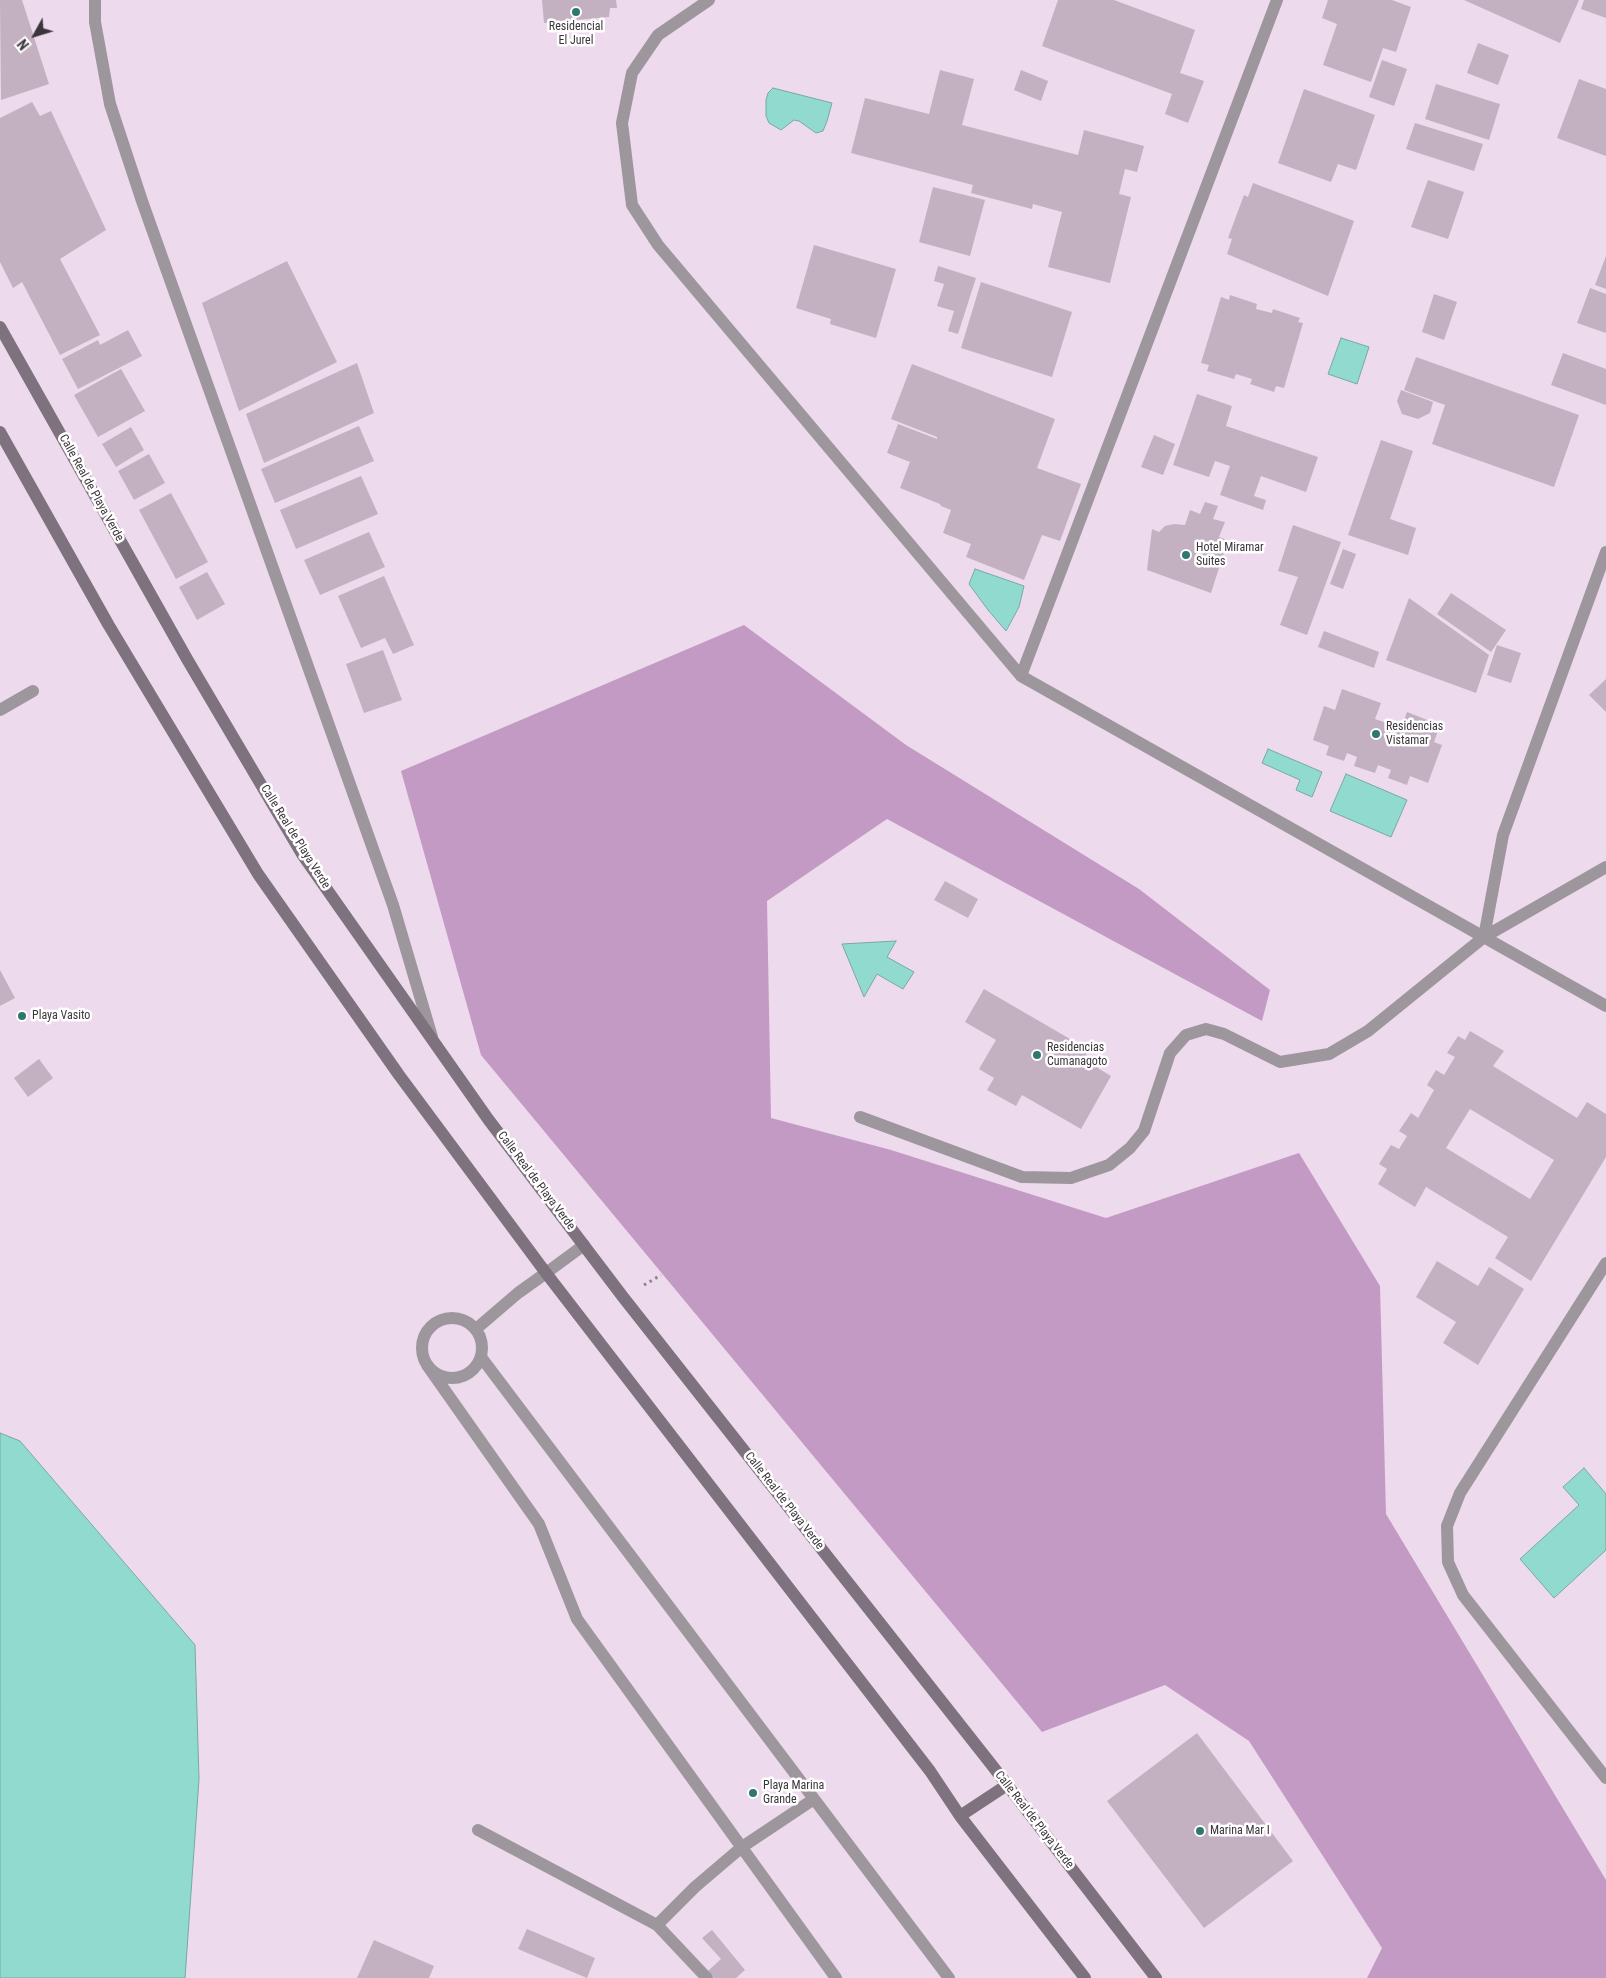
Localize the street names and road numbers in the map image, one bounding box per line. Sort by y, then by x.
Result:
street label: Calle Real de Playa Verde [56,432,126,544]
street label: Calle Real de Playa Verde [257,782,333,892]
street label: Calle Real de Playa Verde [494,1129,578,1233]
street label: Calle Real de Playa Verde [741,1449,827,1553]
street label: Calle Real de Playa Verde [991,1768,1077,1872]

